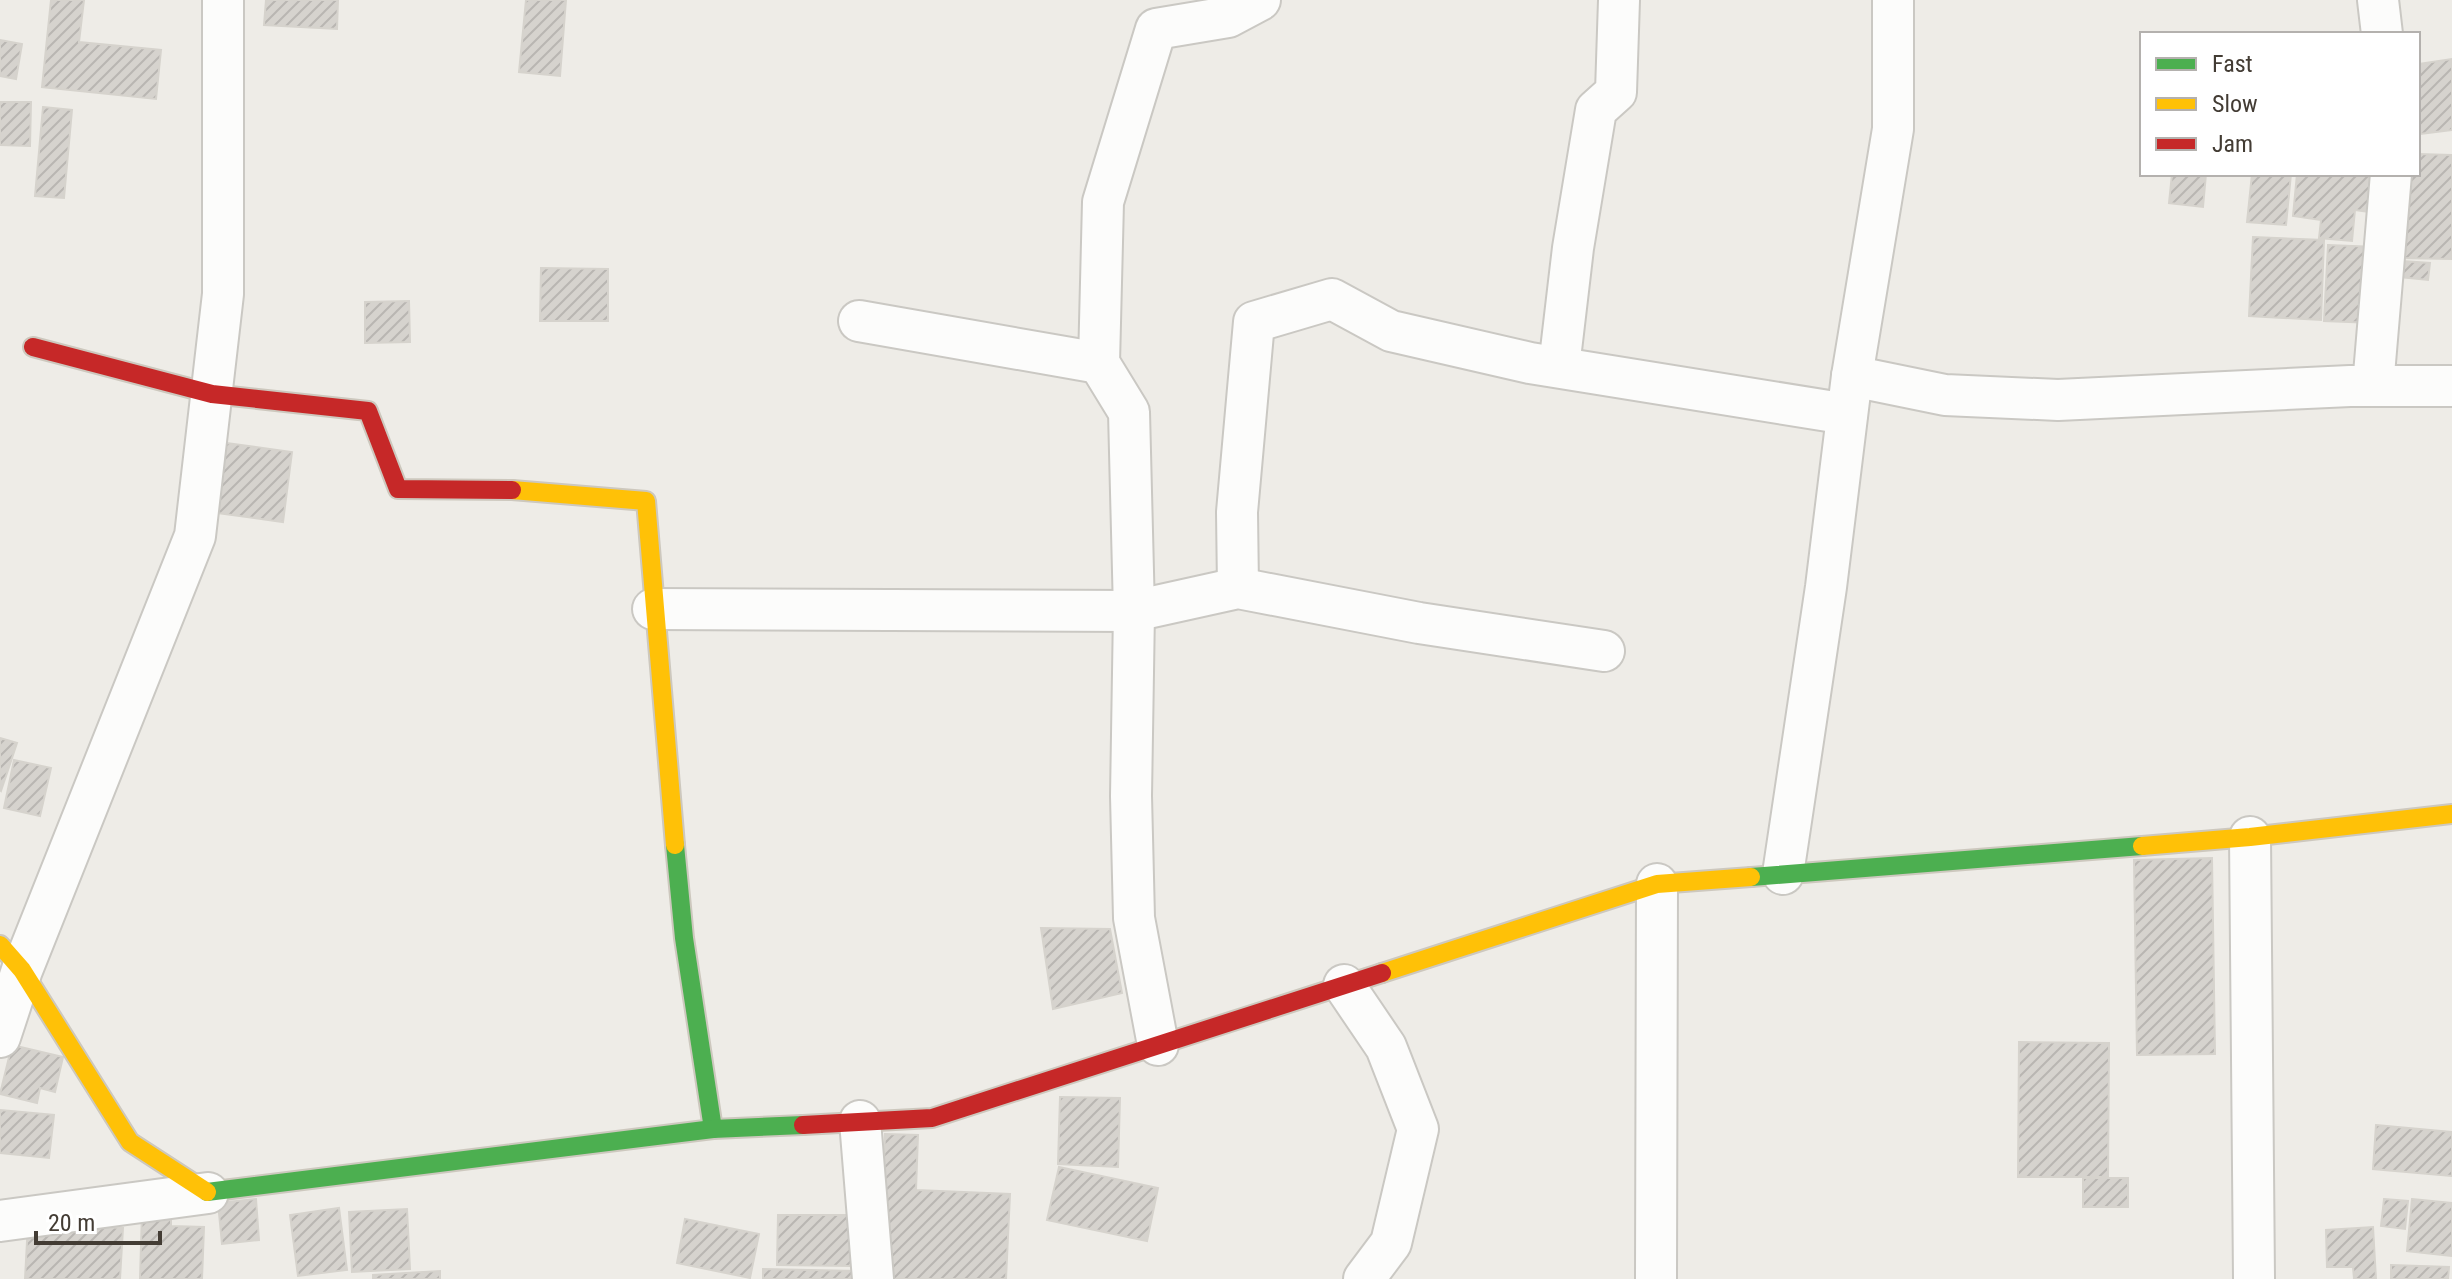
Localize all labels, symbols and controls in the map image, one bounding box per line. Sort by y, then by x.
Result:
legend [2140,32,2420,176]
text: Fast [2212,50,2253,78]
text: Slow [2212,90,2258,118]
text: Jam [2212,130,2253,158]
scale bar [36,1195,160,1245]
text: 20 m [48,1209,95,1237]

